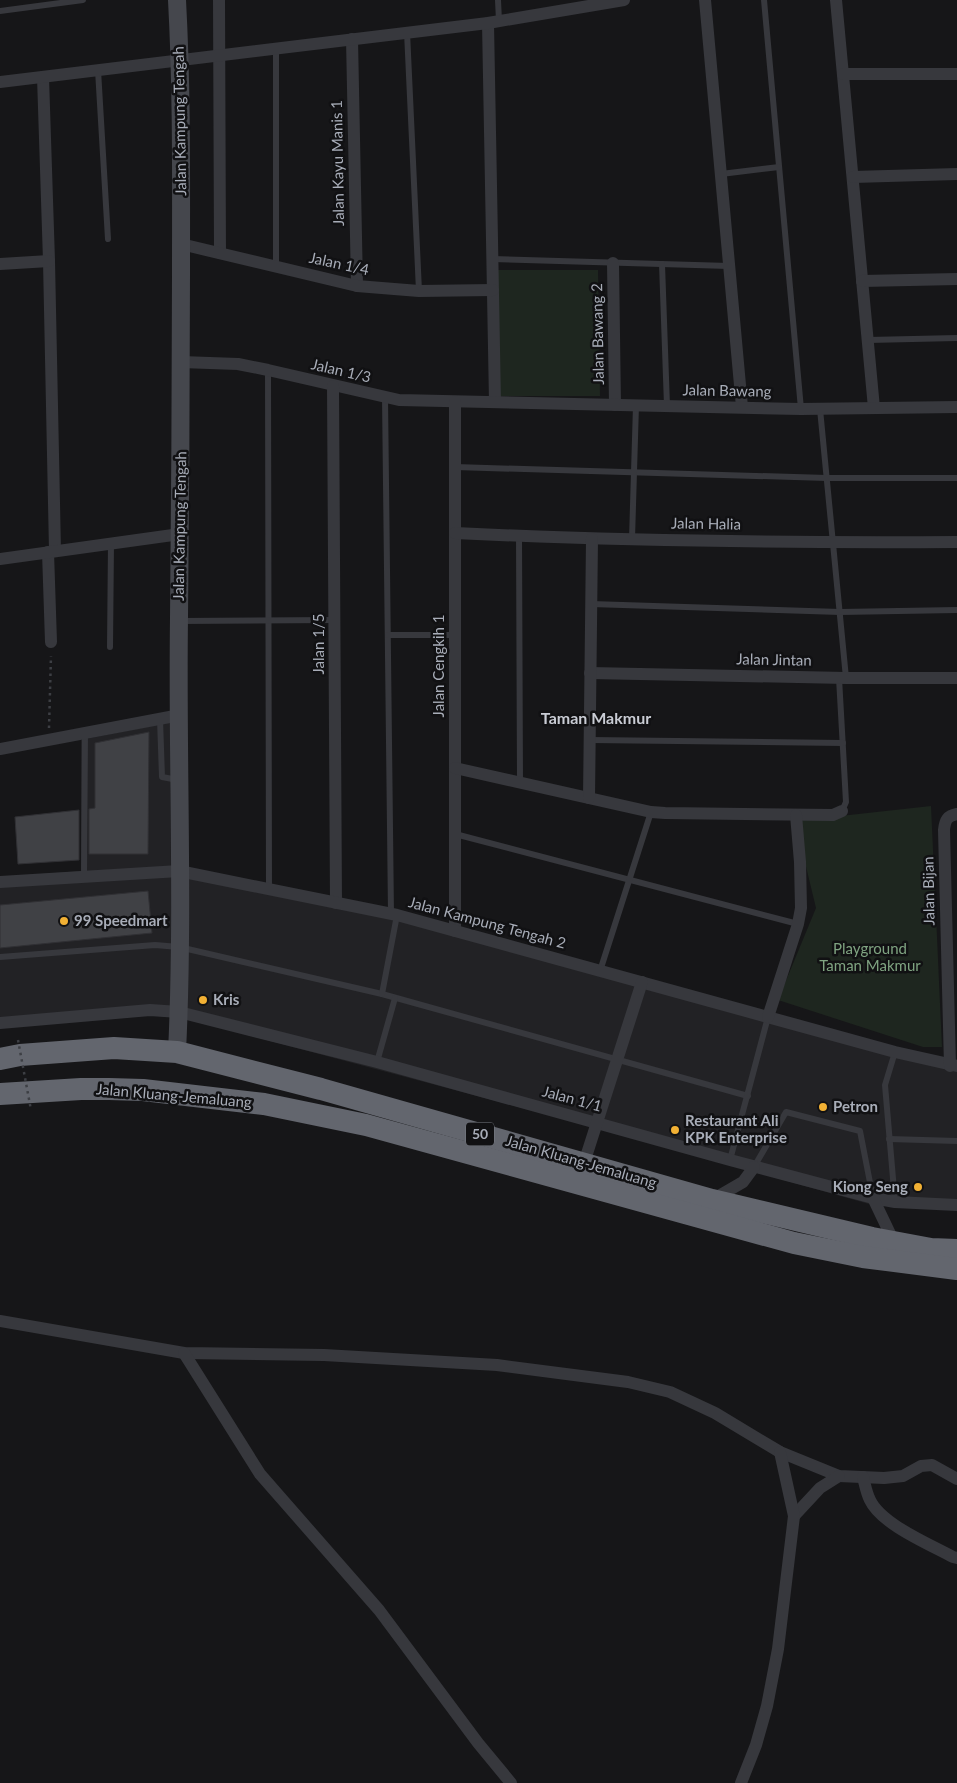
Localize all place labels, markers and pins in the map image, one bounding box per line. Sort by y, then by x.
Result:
place label: 99 Speedmart [74,911,168,929]
marker: 99 Speedmart [58,915,70,927]
place label: Kris [213,990,240,1008]
marker: Kris [197,994,209,1006]
place label: Petron [833,1097,878,1115]
marker: Petron [817,1101,829,1113]
place label: Restaurant Ali KPK Enterprise [685,1111,787,1146]
marker: Restaurant Ali KPK Enterprise [669,1124,681,1136]
place label: Kiong Seng [833,1177,908,1195]
marker: Kiong Seng [912,1181,924,1193]

